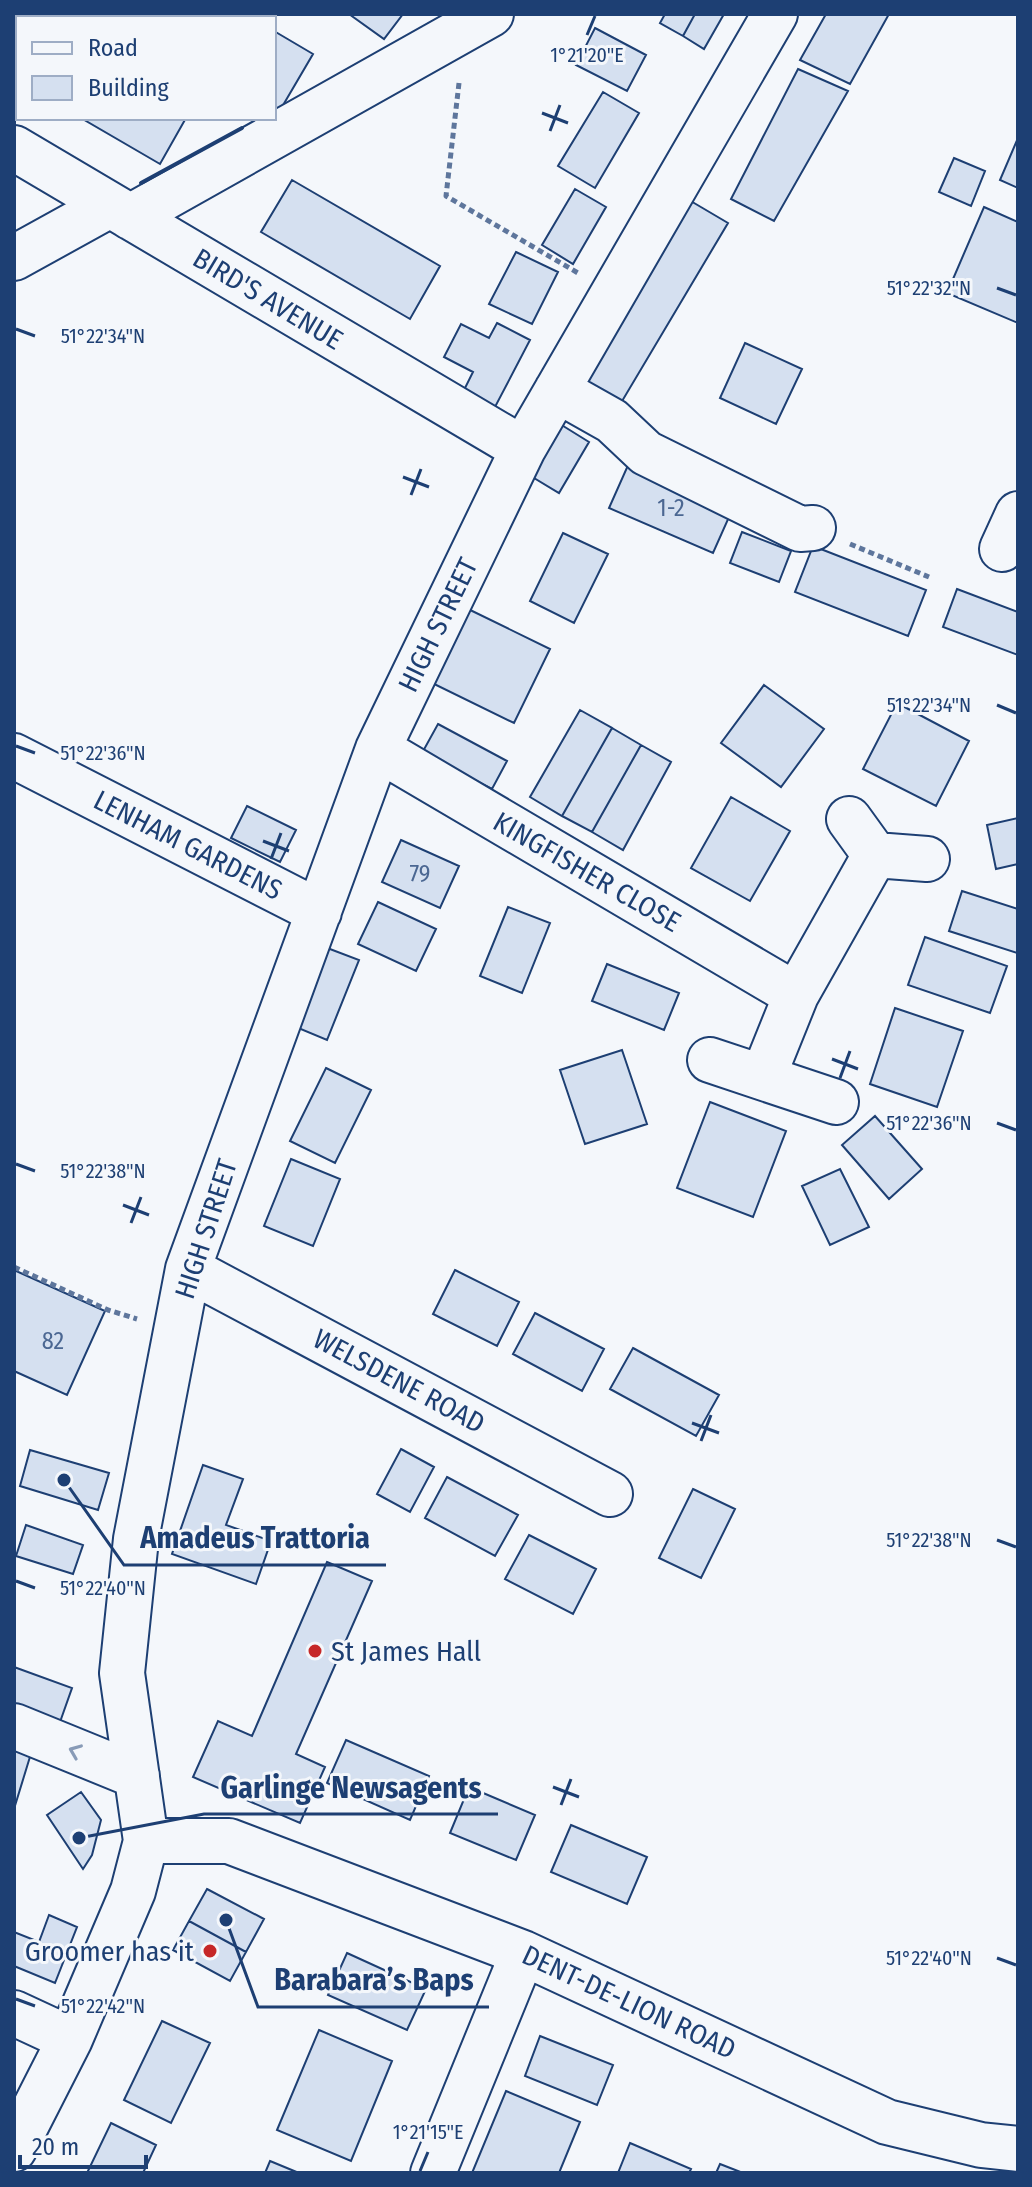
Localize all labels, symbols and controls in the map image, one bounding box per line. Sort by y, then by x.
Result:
legend [16,16,276,120]
text: Road [88,34,138,62]
text: 1°21'20"E [550,43,624,67]
text: Building [88,74,170,102]
street label: BIRD'S AVENUE [187,241,349,357]
text: 51°22'32"N [887,276,971,300]
text: 51°22'34"N [61,324,145,348]
house number: 1-2 [657,494,685,522]
street label: HIGH STREET [391,553,485,697]
text: 51°22'34"N [887,693,971,717]
text: 51°22'36"N [60,741,146,765]
street label: LENHAM GARDENS [88,783,288,907]
street label: KINGFISHER CLOSE [488,805,686,939]
house number: 79 [409,860,431,888]
text: 51°22'36"N [886,1111,972,1135]
street label: HIGH STREET [168,1155,244,1303]
text: 51°22'38"N [60,1159,146,1183]
street label: WELSDENE ROAD [308,1322,490,1440]
house number: 82 [42,1327,64,1355]
callout: Amadeus Trattoria [124,1511,386,1565]
text: Amadeus Trattoria [139,1520,370,1556]
text: 51°22'38"N [886,1528,972,1552]
text: 51°22'40"N [60,1576,146,1600]
place label: St James Hall [331,1635,481,1668]
marker: St James Hall [306,1642,324,1660]
one-way arrow [69,1744,83,1760]
callout: Garlinge Newsagents [204,1760,498,1814]
text: Garlinge Newsagents [220,1770,482,1806]
place label: Groomer has it [25,1935,195,1968]
street label: DENT-DE-LION ROAD [517,1938,741,2066]
marker: Groomer has it [201,1942,219,1960]
text: 51°22'40"N [886,1946,972,1970]
callout: Barabara’s Baps [258,1953,489,2007]
text: Barabara’s Baps [274,1962,474,1998]
text: 51°22'42"N [61,1994,145,2018]
scale bar [20,2119,146,2169]
text: 1°21'15"E [393,2120,463,2144]
text: 20 m [32,2133,79,2161]

